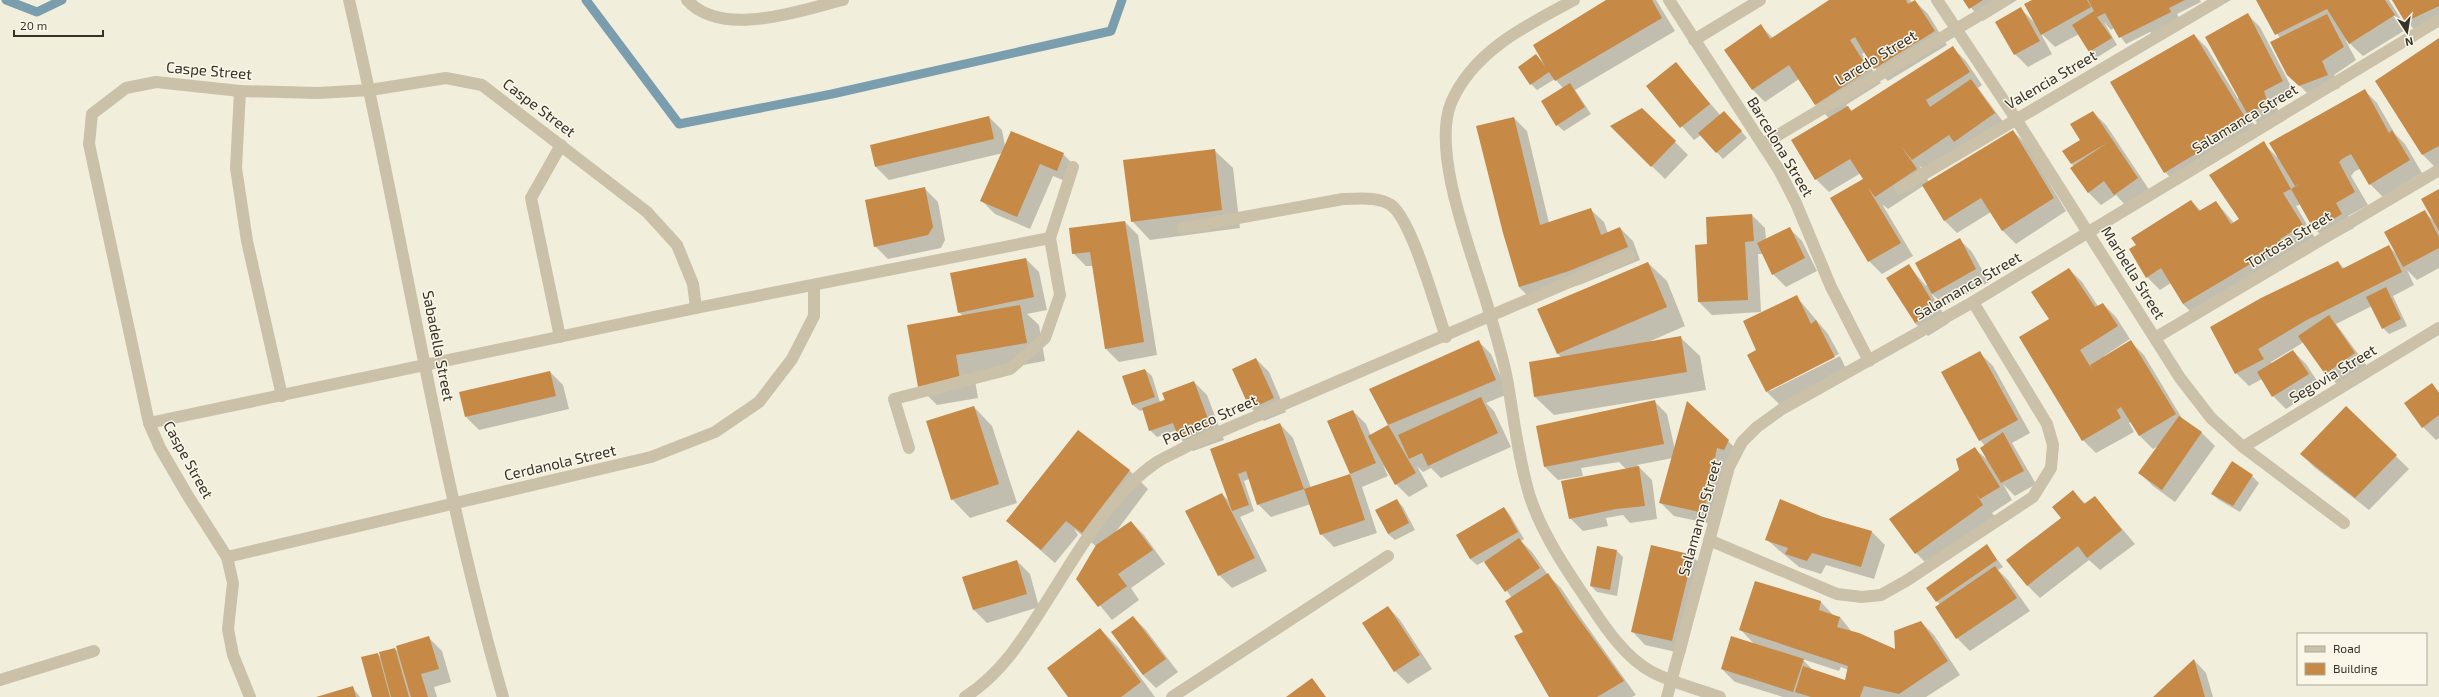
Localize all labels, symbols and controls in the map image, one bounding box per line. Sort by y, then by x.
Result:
scale bar [14,12,103,38]
north arrow [2387,12,2427,52]
text: 20 m [20,18,47,32]
street label: Laredo Street [1831,26,1920,89]
text: N [2404,35,2414,49]
street label: Valencia Street [2002,46,2100,113]
street label: Caspe Street [165,57,253,83]
street label: Caspe Street [500,74,580,140]
street label: Salamanca Street [2188,79,2301,157]
street label: Barcelona Street [1744,93,1818,200]
street label: Tortosa Street [2242,206,2335,272]
street label: Marbella Street [2098,223,2170,323]
street label: Salamanca Street [1911,247,2024,323]
street label: Sabadella Street [419,289,459,403]
street label: Segovia Street [2286,340,2379,406]
street label: Pacheco Street [1159,390,1260,448]
street label: Caspe Street [160,417,218,502]
street label: Cerdanola Street [502,440,618,484]
street label: Salamanca Street [1674,457,1724,578]
legend [2297,633,2427,685]
text: Road [2333,641,2361,655]
text: Building [2333,661,2378,675]

